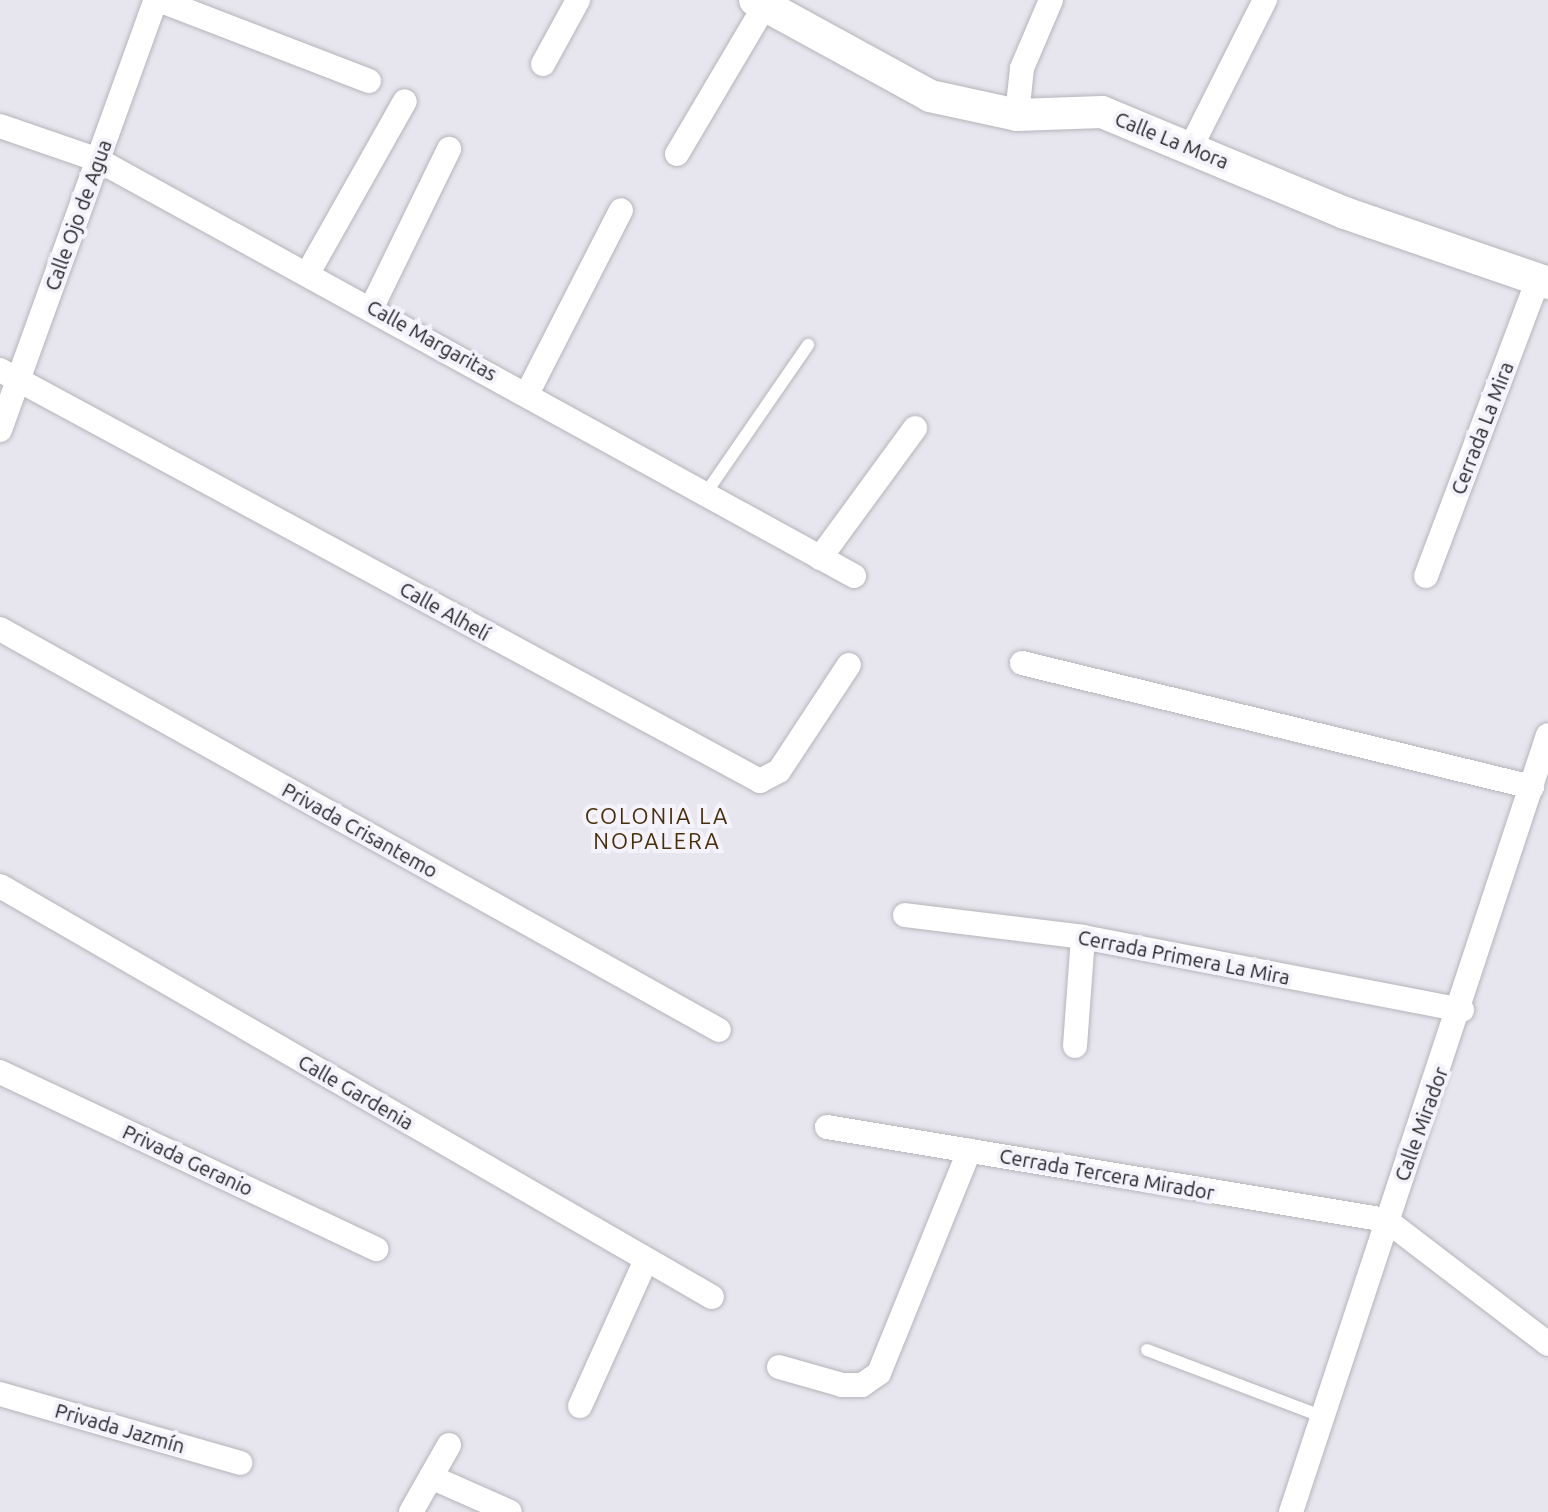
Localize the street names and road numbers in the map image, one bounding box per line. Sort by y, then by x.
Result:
street label: Calle La Mora [1112,106,1232,174]
street label: Calle Ojo de Agua [40,136,116,294]
street label: Calle Margaritas [363,294,501,386]
street label: Cerrada La Mira [1446,358,1518,498]
street label: Calle Alhelí [396,576,494,646]
street label: Privada Crisantemo [278,777,442,883]
street label: Cerrada Primera La Mira [1076,925,1292,989]
street label: Calle Gardenia [294,1049,418,1135]
street label: Calle Mirador [1389,1064,1453,1184]
street label: Privada Geranio [119,1119,257,1201]
street label: Cerrada Tercera Mirador [998,1143,1216,1205]
street label: Privada Jazmín [52,1398,188,1458]

